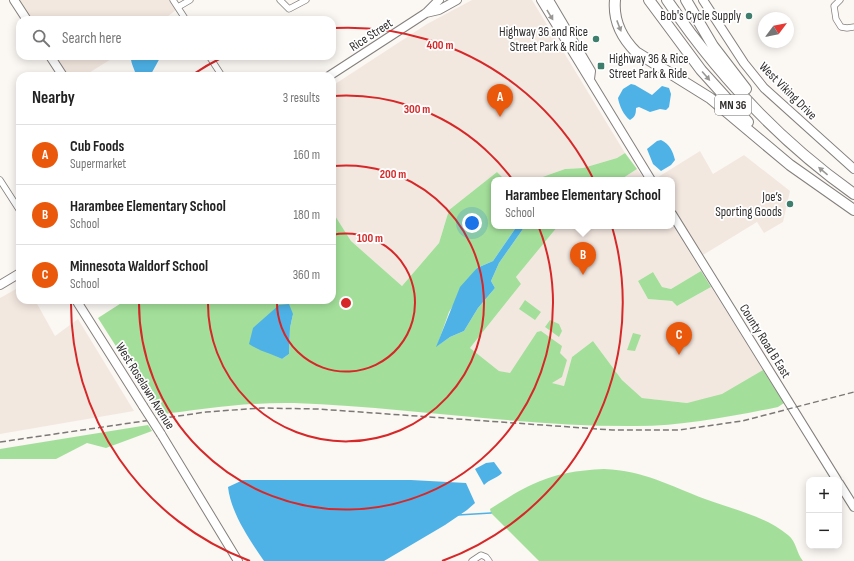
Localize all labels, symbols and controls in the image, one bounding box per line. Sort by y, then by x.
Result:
place label: Bob's Cycle Supply [660,8,741,24]
one-way arrow [546,10,554,20]
marker: Bob's Cycle Supply [744,11,754,21]
north arrow [758,12,794,48]
street label: Rice Street [346,15,396,55]
search box [16,16,336,60]
one-way arrow [616,21,622,33]
place label: Highway 36 and Rice Street Park & Ride [499,24,588,55]
icon: search [30,27,52,49]
text: Search here [62,29,122,48]
marker: Highway 36 and Rice Street Park & Ride [591,34,601,44]
text: 400 m [427,38,453,53]
place label: Highway 36 & Rice Street Park & Ride [609,51,689,82]
street label: West Viking Drive [756,59,820,123]
marker: Highway 36 & Rice Street Park & Ride [596,61,606,71]
one-way arrow [701,71,710,80]
pin: A [487,84,513,117]
text: Nearby [32,88,75,108]
text: 3 results [283,90,320,106]
road number: MN 36 [715,95,751,115]
text: 300 m [404,102,430,117]
text: Cub Foods [70,137,124,156]
text: A [42,147,48,163]
text: 160 m [294,147,320,163]
text: Supermarket [70,156,126,172]
one-way arrow [818,166,829,175]
text: 200 m [380,167,406,182]
popup [491,177,675,229]
text: Harambee Elementary School [505,186,661,205]
place label: Joe’s Sporting Goods [715,189,782,220]
text: Harambee Elementary School [70,197,226,216]
marker: Joe’s Sporting Goods [785,199,795,209]
text: School [505,205,535,221]
text: B [42,207,48,223]
text: 180 m [294,207,320,223]
your location [462,213,482,233]
text: School [70,216,100,232]
text: 100 m [357,231,383,246]
pin: B [570,242,596,275]
text: Minnesota Waldorf School [70,257,208,276]
text: C [42,267,48,283]
text: 360 m [293,267,320,283]
text: School [70,276,100,292]
centre of rings [339,296,353,310]
street label: County Road B East [736,301,794,381]
pin: C [666,322,692,355]
street label: West Roselawn Avenue [112,340,178,432]
map controls [806,477,842,549]
button: + [806,477,842,513]
button: − [806,513,842,549]

